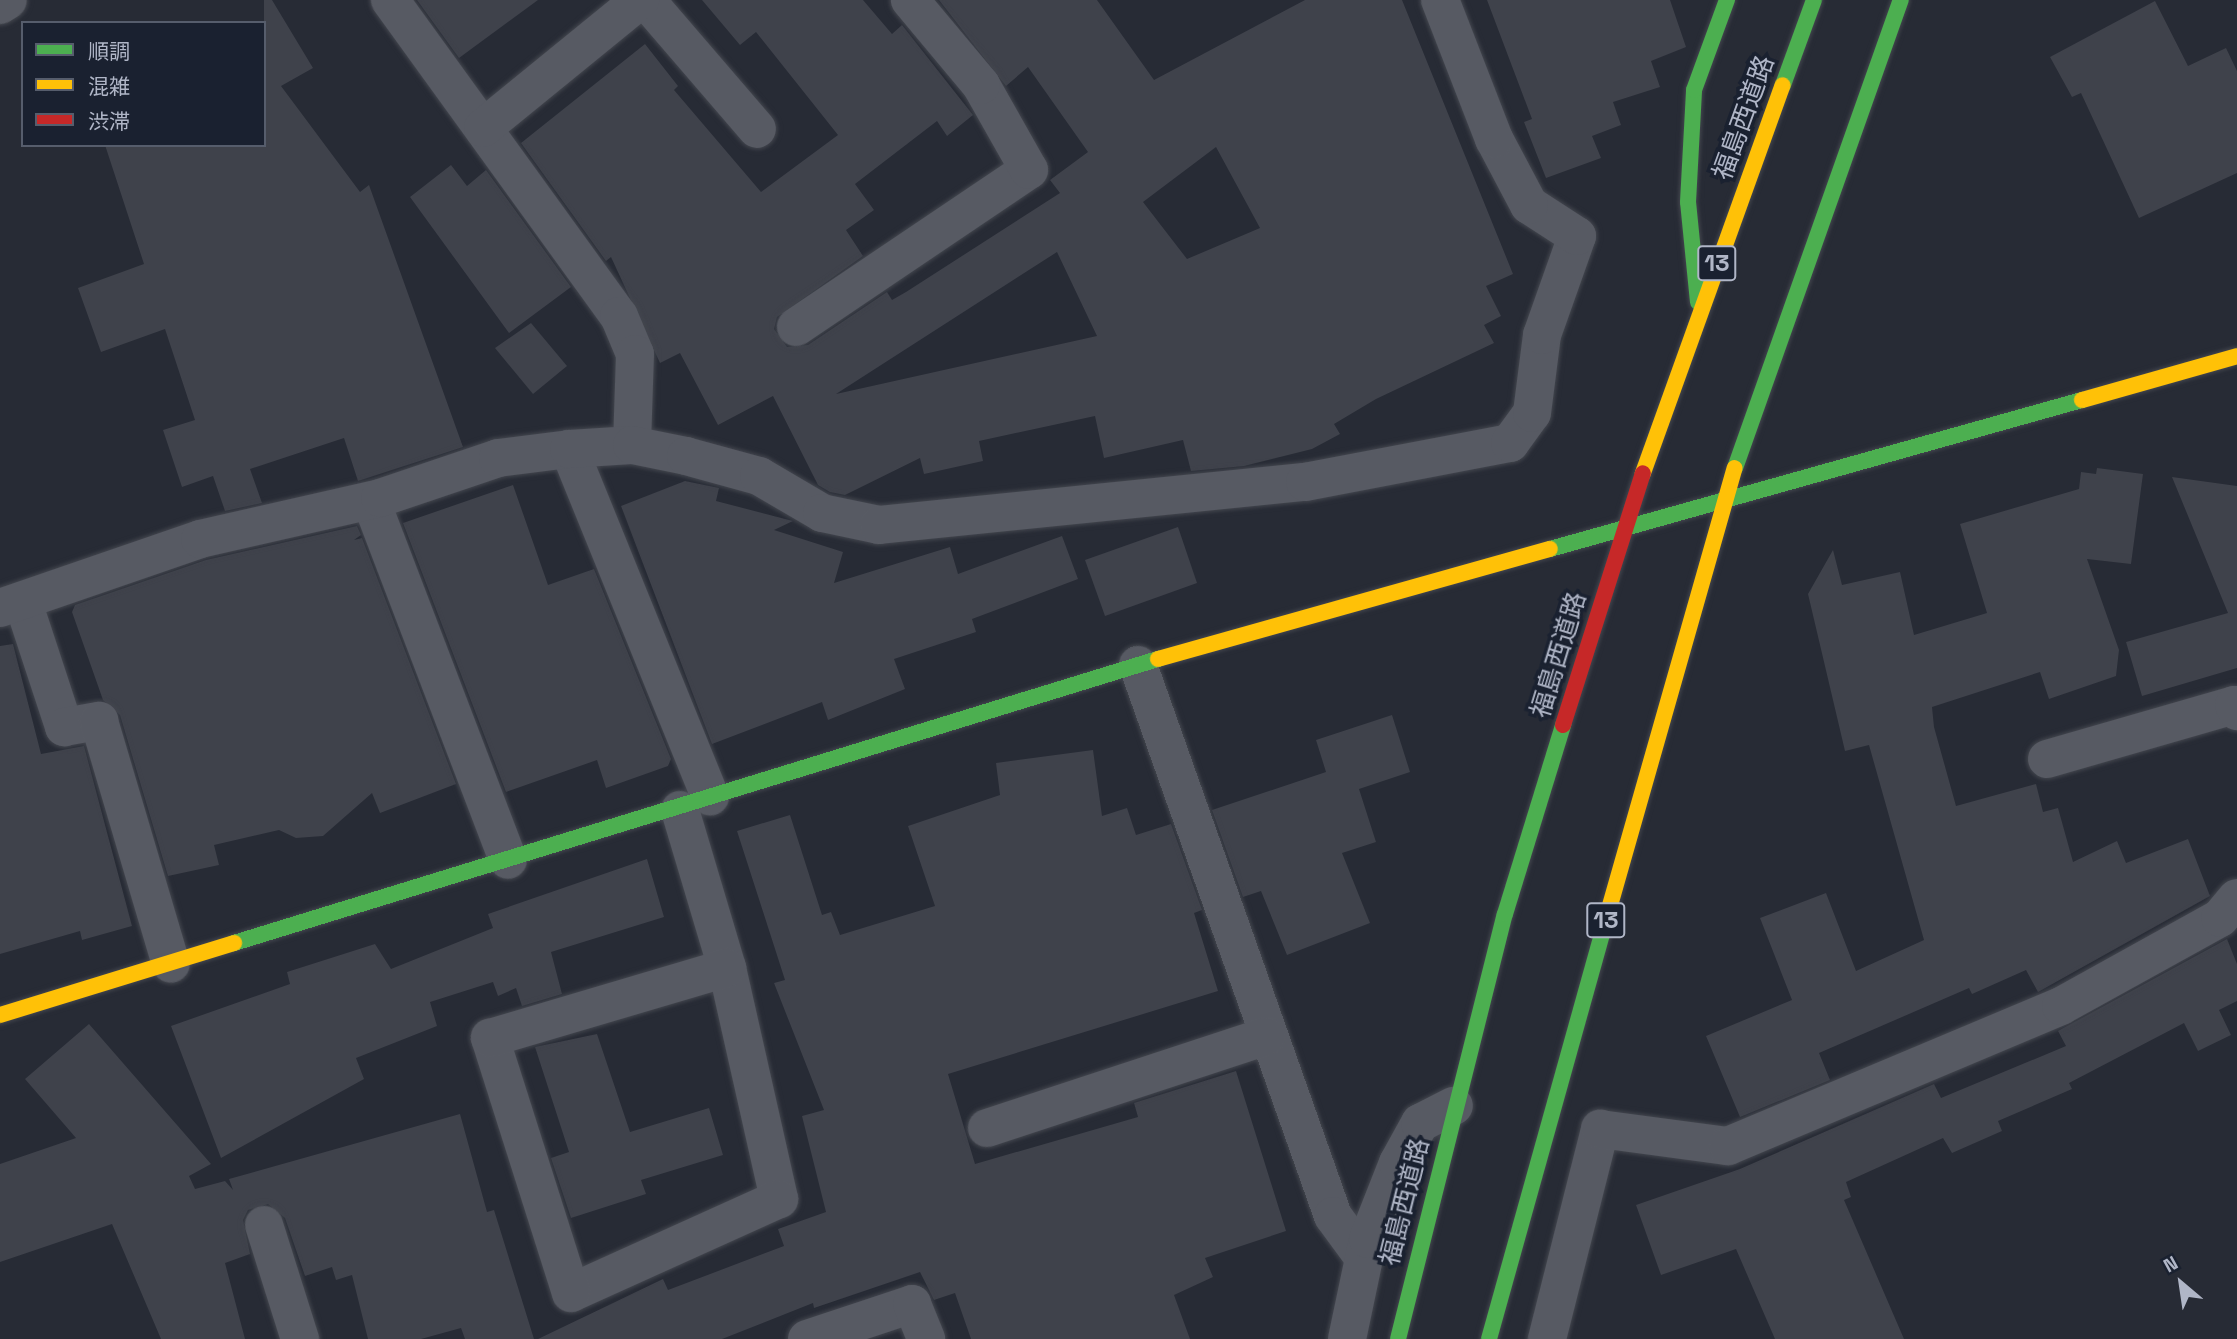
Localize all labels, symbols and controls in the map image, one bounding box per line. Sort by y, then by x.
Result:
legend [21,21,266,147]
text: 順調 [88,38,130,65]
street label: 福島西道路 [1707,52,1781,184]
text: 混雑 [88,73,130,100]
text: 渋滞 [88,108,130,135]
road number: 13 [1696,242,1738,284]
street label: 福島西道路 [1525,588,1593,722]
road number: 13 [1585,900,1627,940]
street label: 福島西道路 [1374,1135,1436,1269]
north arrow [2146,1248,2216,1318]
text: N [2159,1250,2182,1278]

